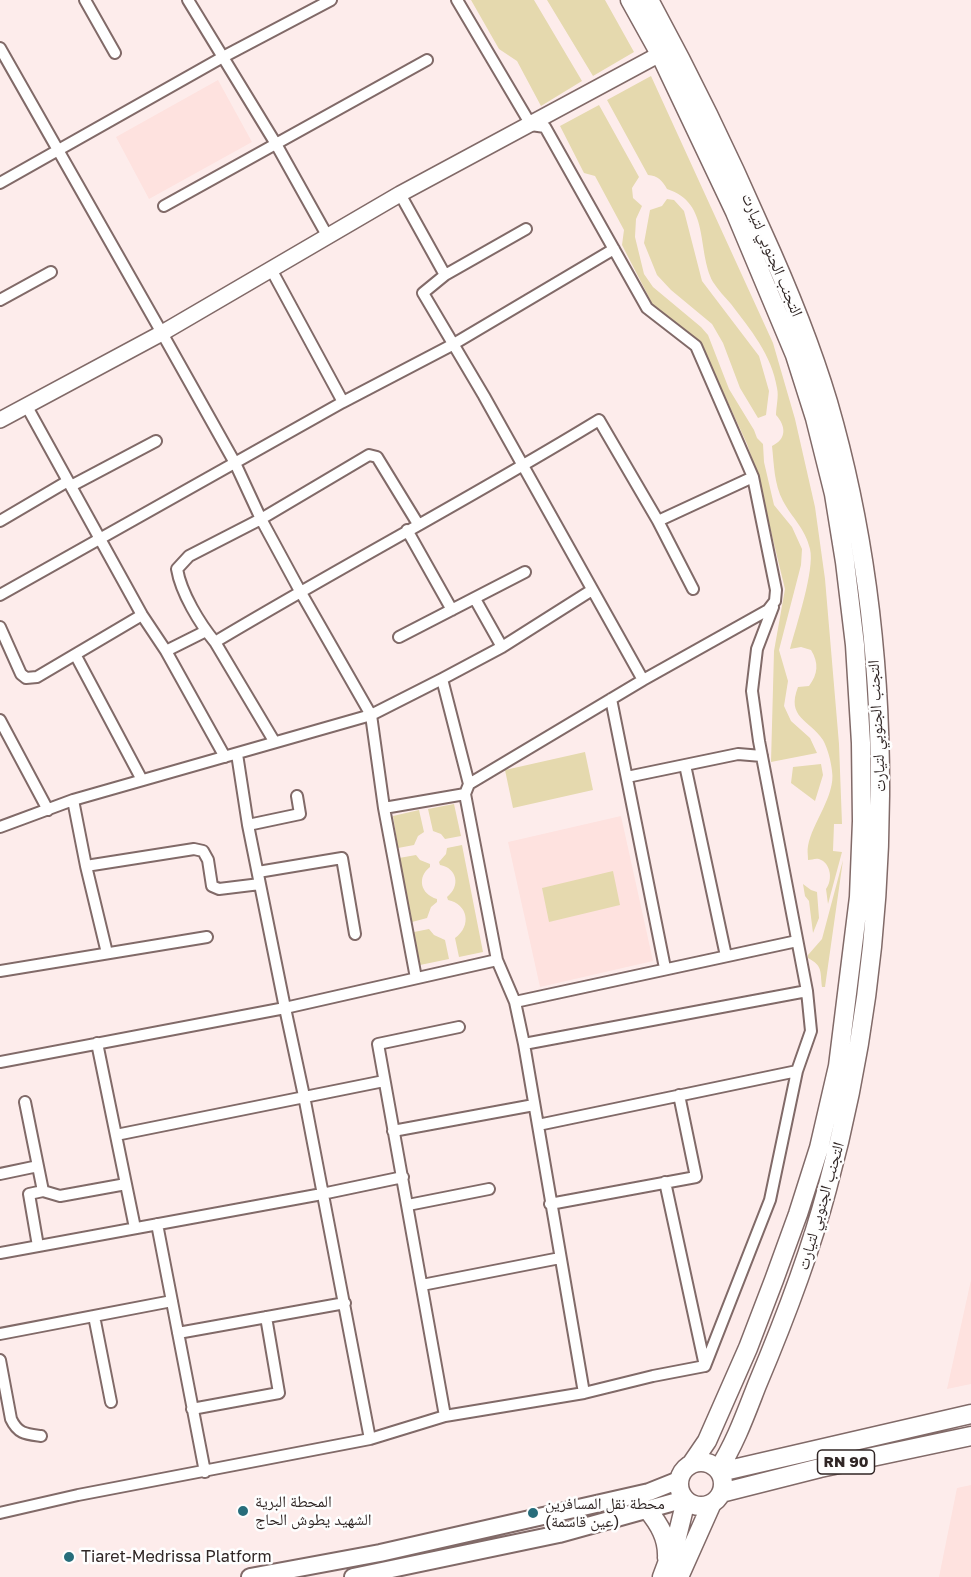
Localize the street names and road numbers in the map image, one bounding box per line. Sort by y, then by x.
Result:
street label: التجنب الجنوبي لتيارت [737,190,807,320]
street label: التجنب الجنوبي لتيارت [864,659,890,793]
street label: التجنب الجنوبي لتيارت [794,1140,848,1272]
road number: RN 90 [818,1450,874,1474]

